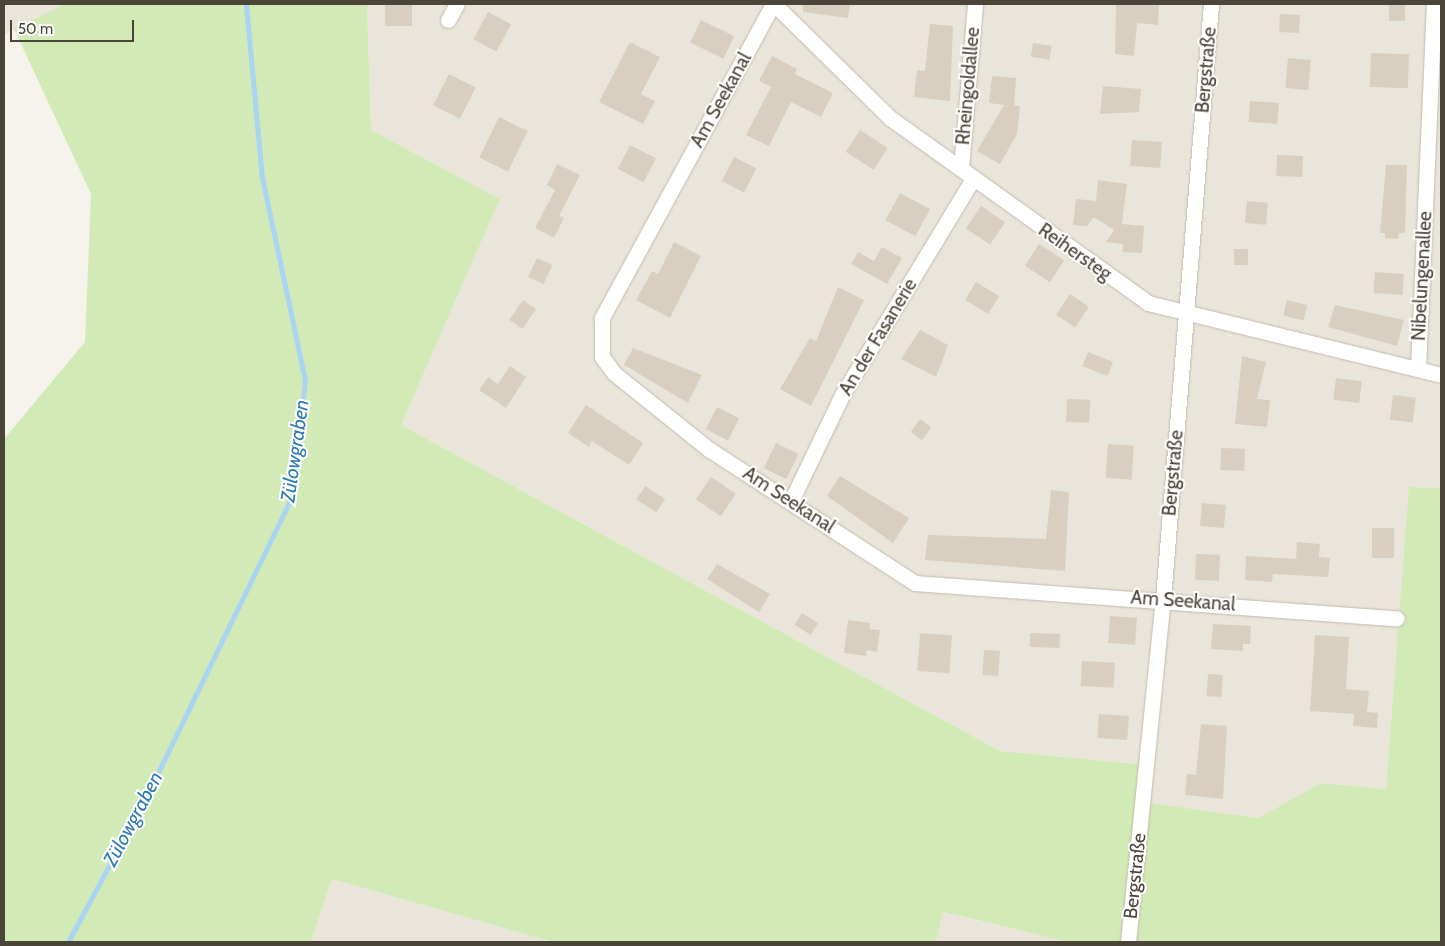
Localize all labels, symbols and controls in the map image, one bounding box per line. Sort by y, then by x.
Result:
scale bar [12,10,136,42]
text: 50 m [18,20,53,38]
street label: Rheingoldallee [951,26,985,146]
street label: Bergstraße [1191,26,1221,114]
street label: Am Seekanal [686,49,756,151]
street label: Nibelungenallee [1407,211,1437,341]
street label: Reihersteg [1034,218,1116,286]
street label: An der Fasanerie [834,274,922,400]
water label: Zülowgraben [276,398,314,504]
street label: Bergstraße [1158,429,1188,517]
street label: Am Seekanal [739,462,839,538]
street label: Am Seekanal [1130,586,1236,616]
water label: Zülowgraben [98,768,168,870]
street label: Bergstraße [1119,832,1151,920]

